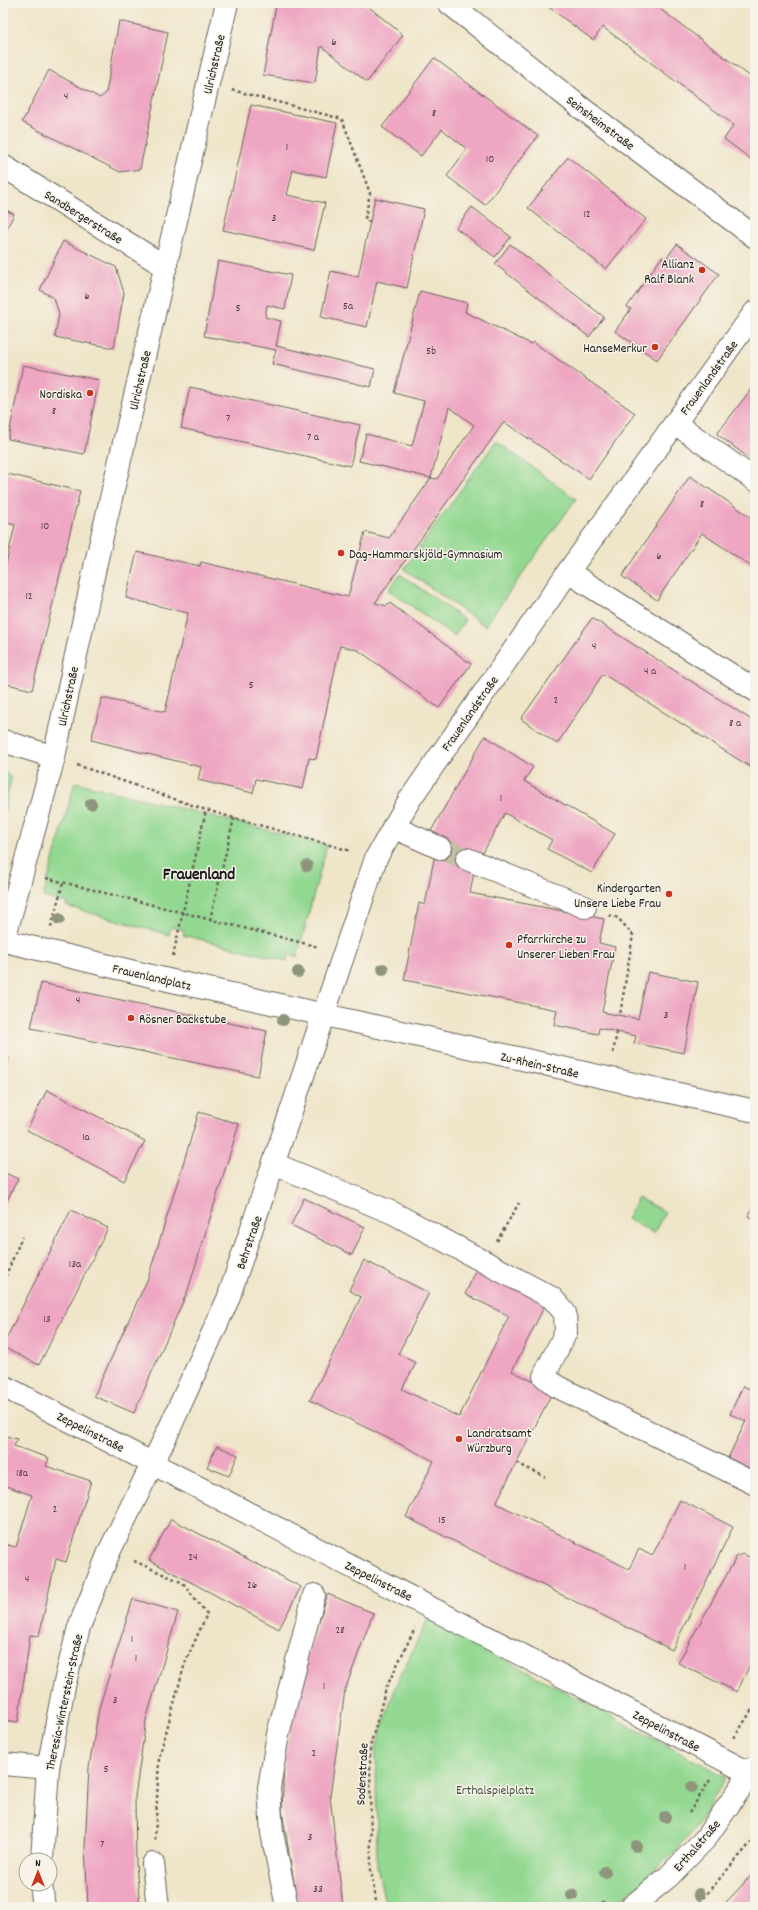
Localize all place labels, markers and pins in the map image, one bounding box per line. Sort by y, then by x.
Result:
place label: Allianz Ralf Blank [644,256,694,290]
marker: Allianz Ralf Blank [697,265,707,275]
place label: HanseMerkur [583,340,647,359]
marker: HanseMerkur [650,342,660,352]
place label: Nordiska [40,386,83,405]
marker: Nordiska [85,388,95,398]
place label: Dag-Hammarskjöld-Gymnasium [349,546,502,565]
marker: Dag-Hammarskjöld-Gymnasium [336,548,346,558]
place label: Kindergarten Unsere Liebe Frau [574,880,661,914]
marker: Kindergarten Unsere Liebe Frau [664,889,674,899]
place label: Pfarrkirche zu Unserer Lieben Frau [517,931,615,965]
marker: Pfarrkirche zu Unserer Lieben Frau [504,940,514,950]
place label: Rösner Backstube [139,1011,226,1030]
marker: Rösner Backstube [126,1013,136,1023]
place label: Landratsamt Würzburg [467,1425,532,1459]
marker: Landratsamt Würzburg [454,1434,464,1444]

